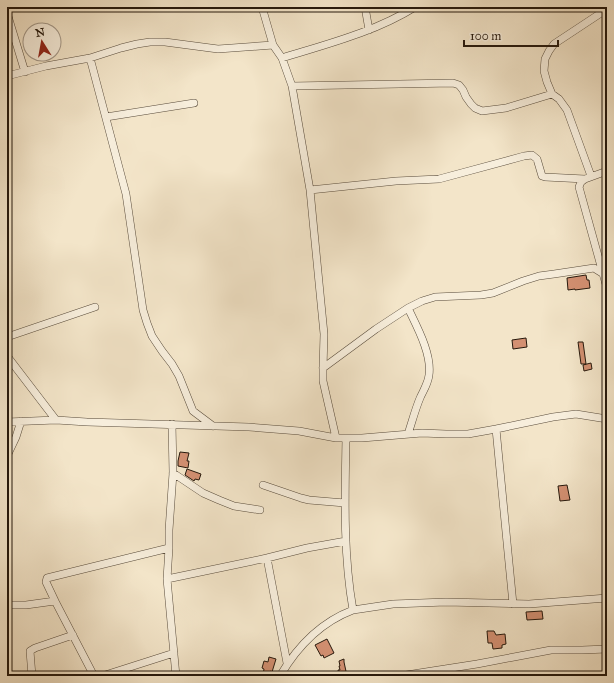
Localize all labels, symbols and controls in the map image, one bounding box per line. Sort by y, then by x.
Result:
north arrow [22,22,62,62]
scale bar [464,22,558,48]
text: N [34,25,47,40]
text: 100 m [470,29,501,43]

